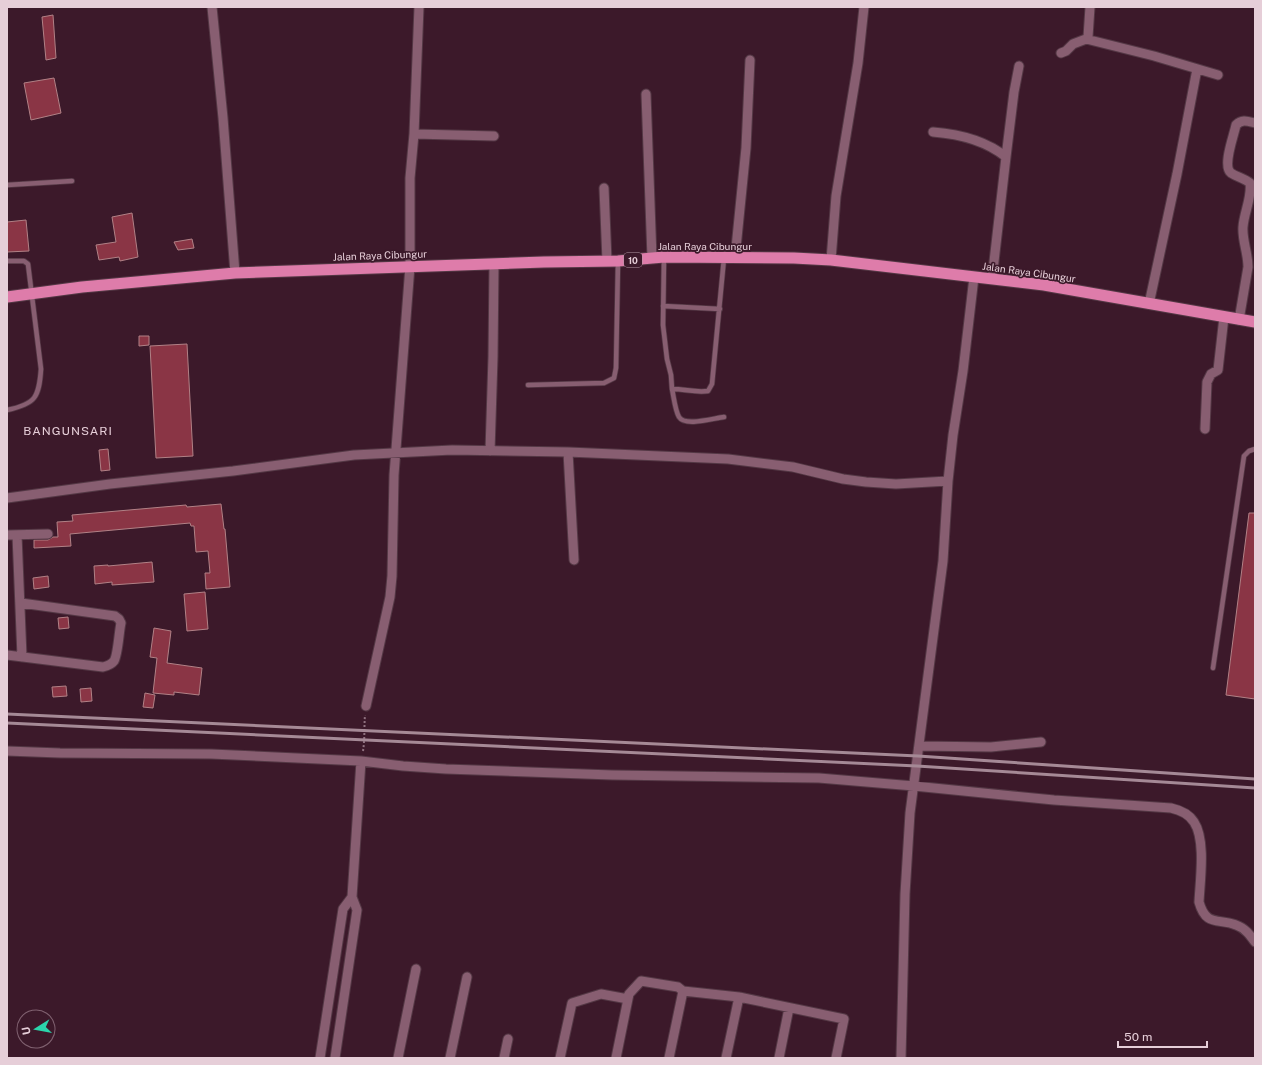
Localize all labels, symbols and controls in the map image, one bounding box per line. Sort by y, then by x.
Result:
street label: Jalan Raya Cibungur [658,240,752,252]
street label: Jalan Raya Cibungur [333,247,427,263]
road number: 10 [624,253,642,267]
street label: Jalan Raya Cibungur [982,260,1077,285]
district label: BANGUNSARI [23,424,113,438]
north arrow [16,1009,56,1049]
scale bar [1118,1023,1207,1049]
text: U [20,1026,33,1036]
text: 50 m [1124,1030,1152,1044]

